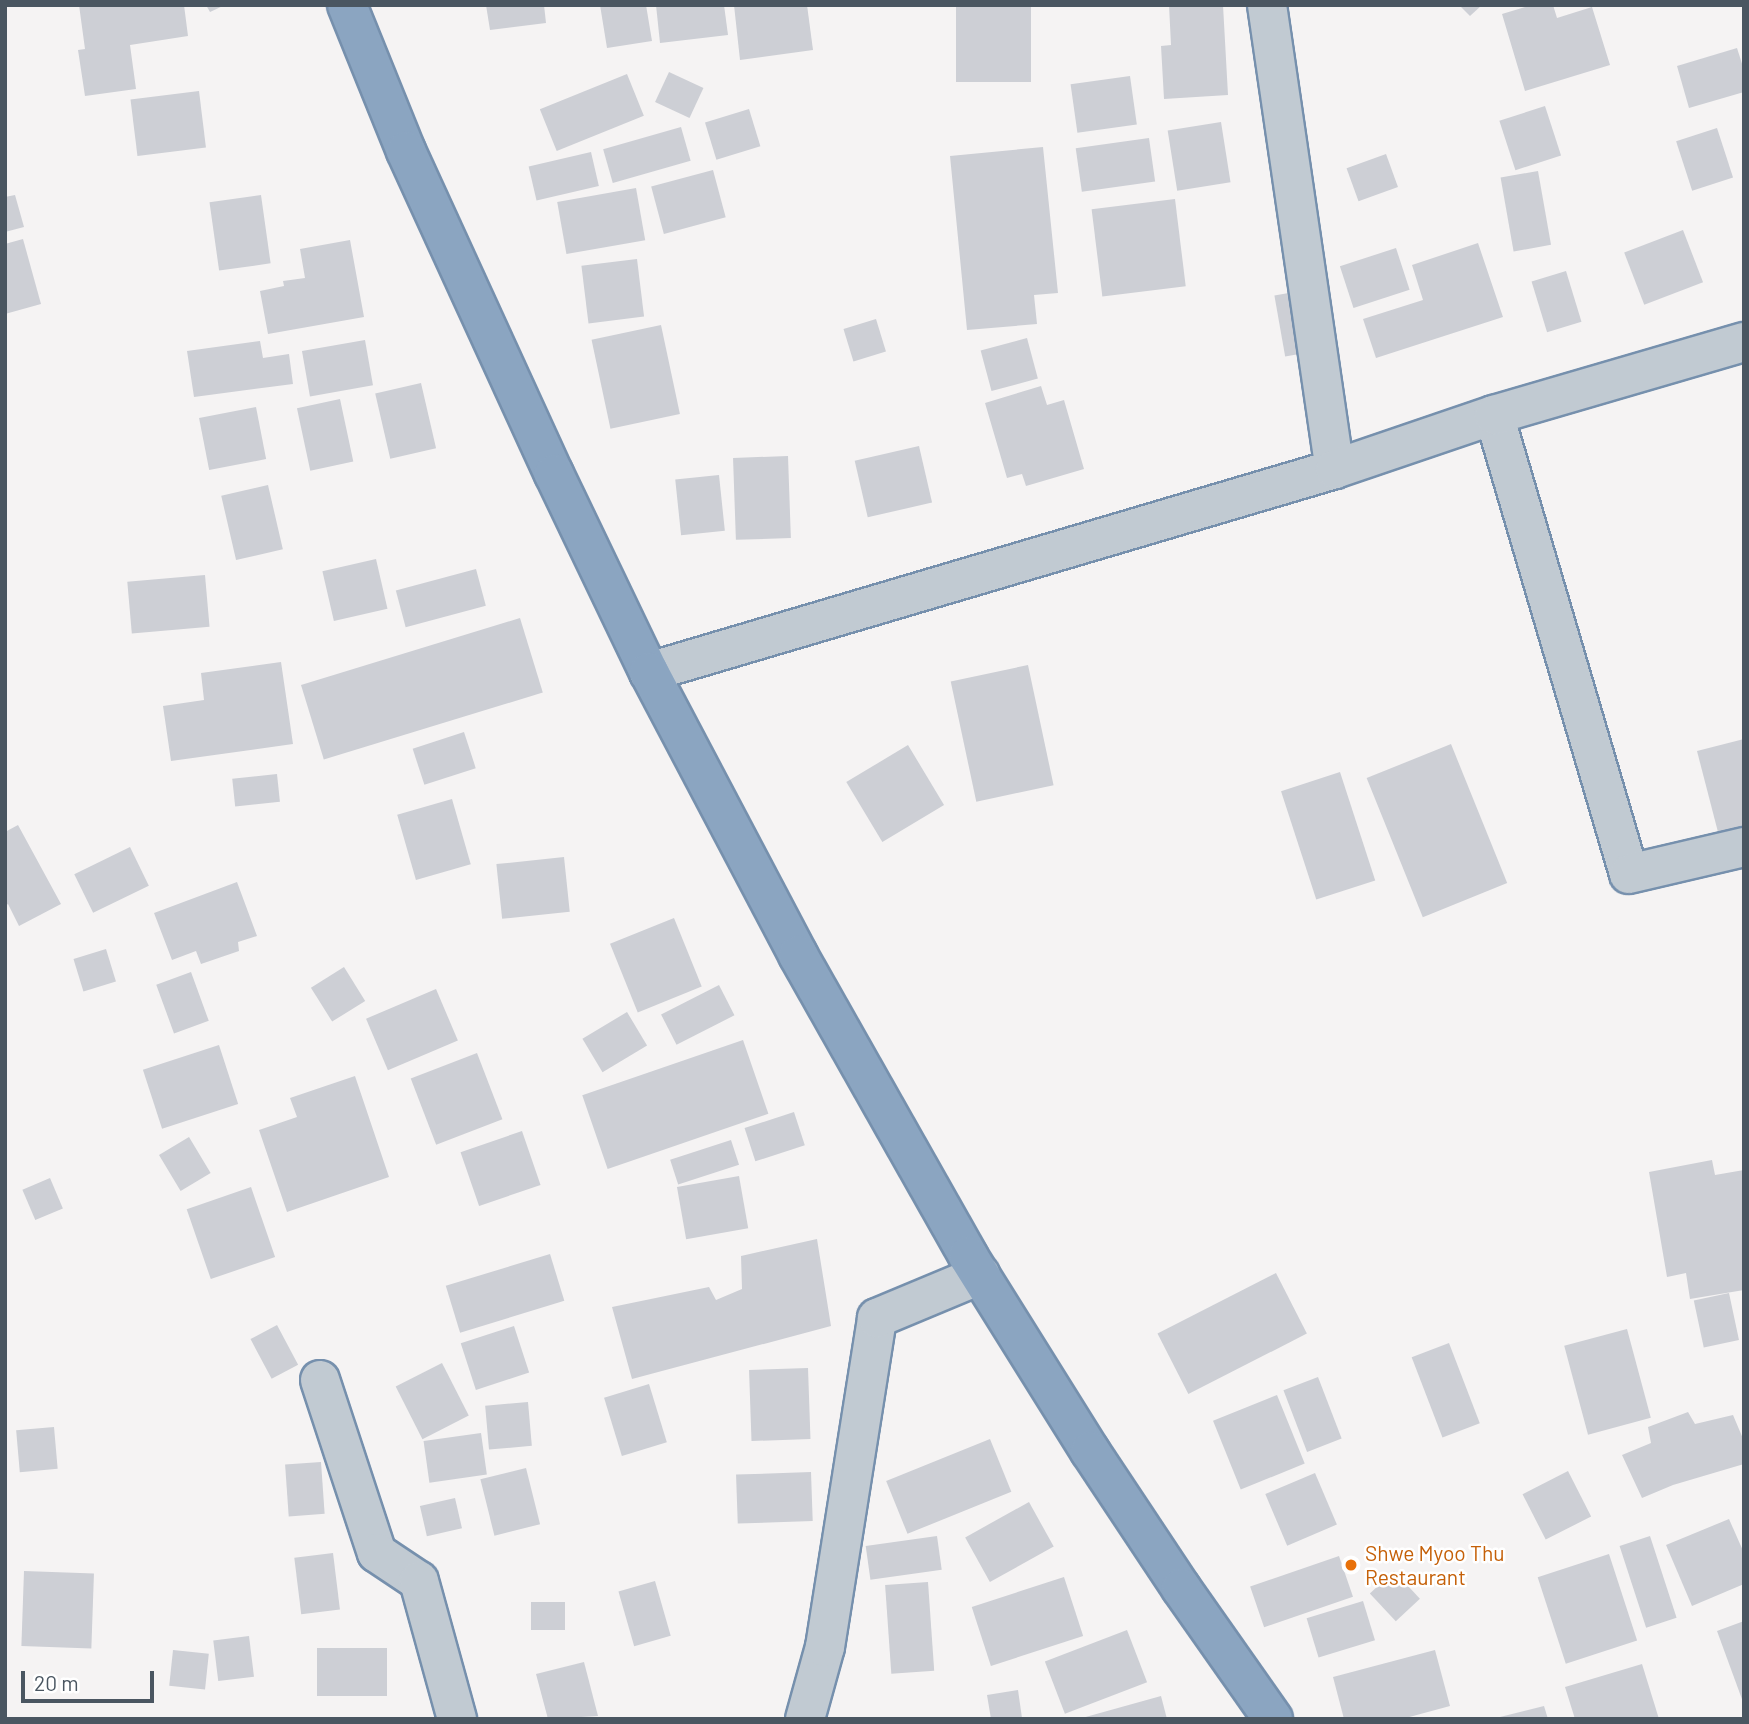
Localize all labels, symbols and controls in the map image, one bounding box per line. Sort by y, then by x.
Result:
place label: Shwe Myoo Thu Restaurant [1365,1540,1505,1590]
marker: Shwe Myoo Thu Restaurant [1343,1557,1359,1573]
scale bar [24,1658,158,1702]
text: 20 m [34,1670,79,1695]

